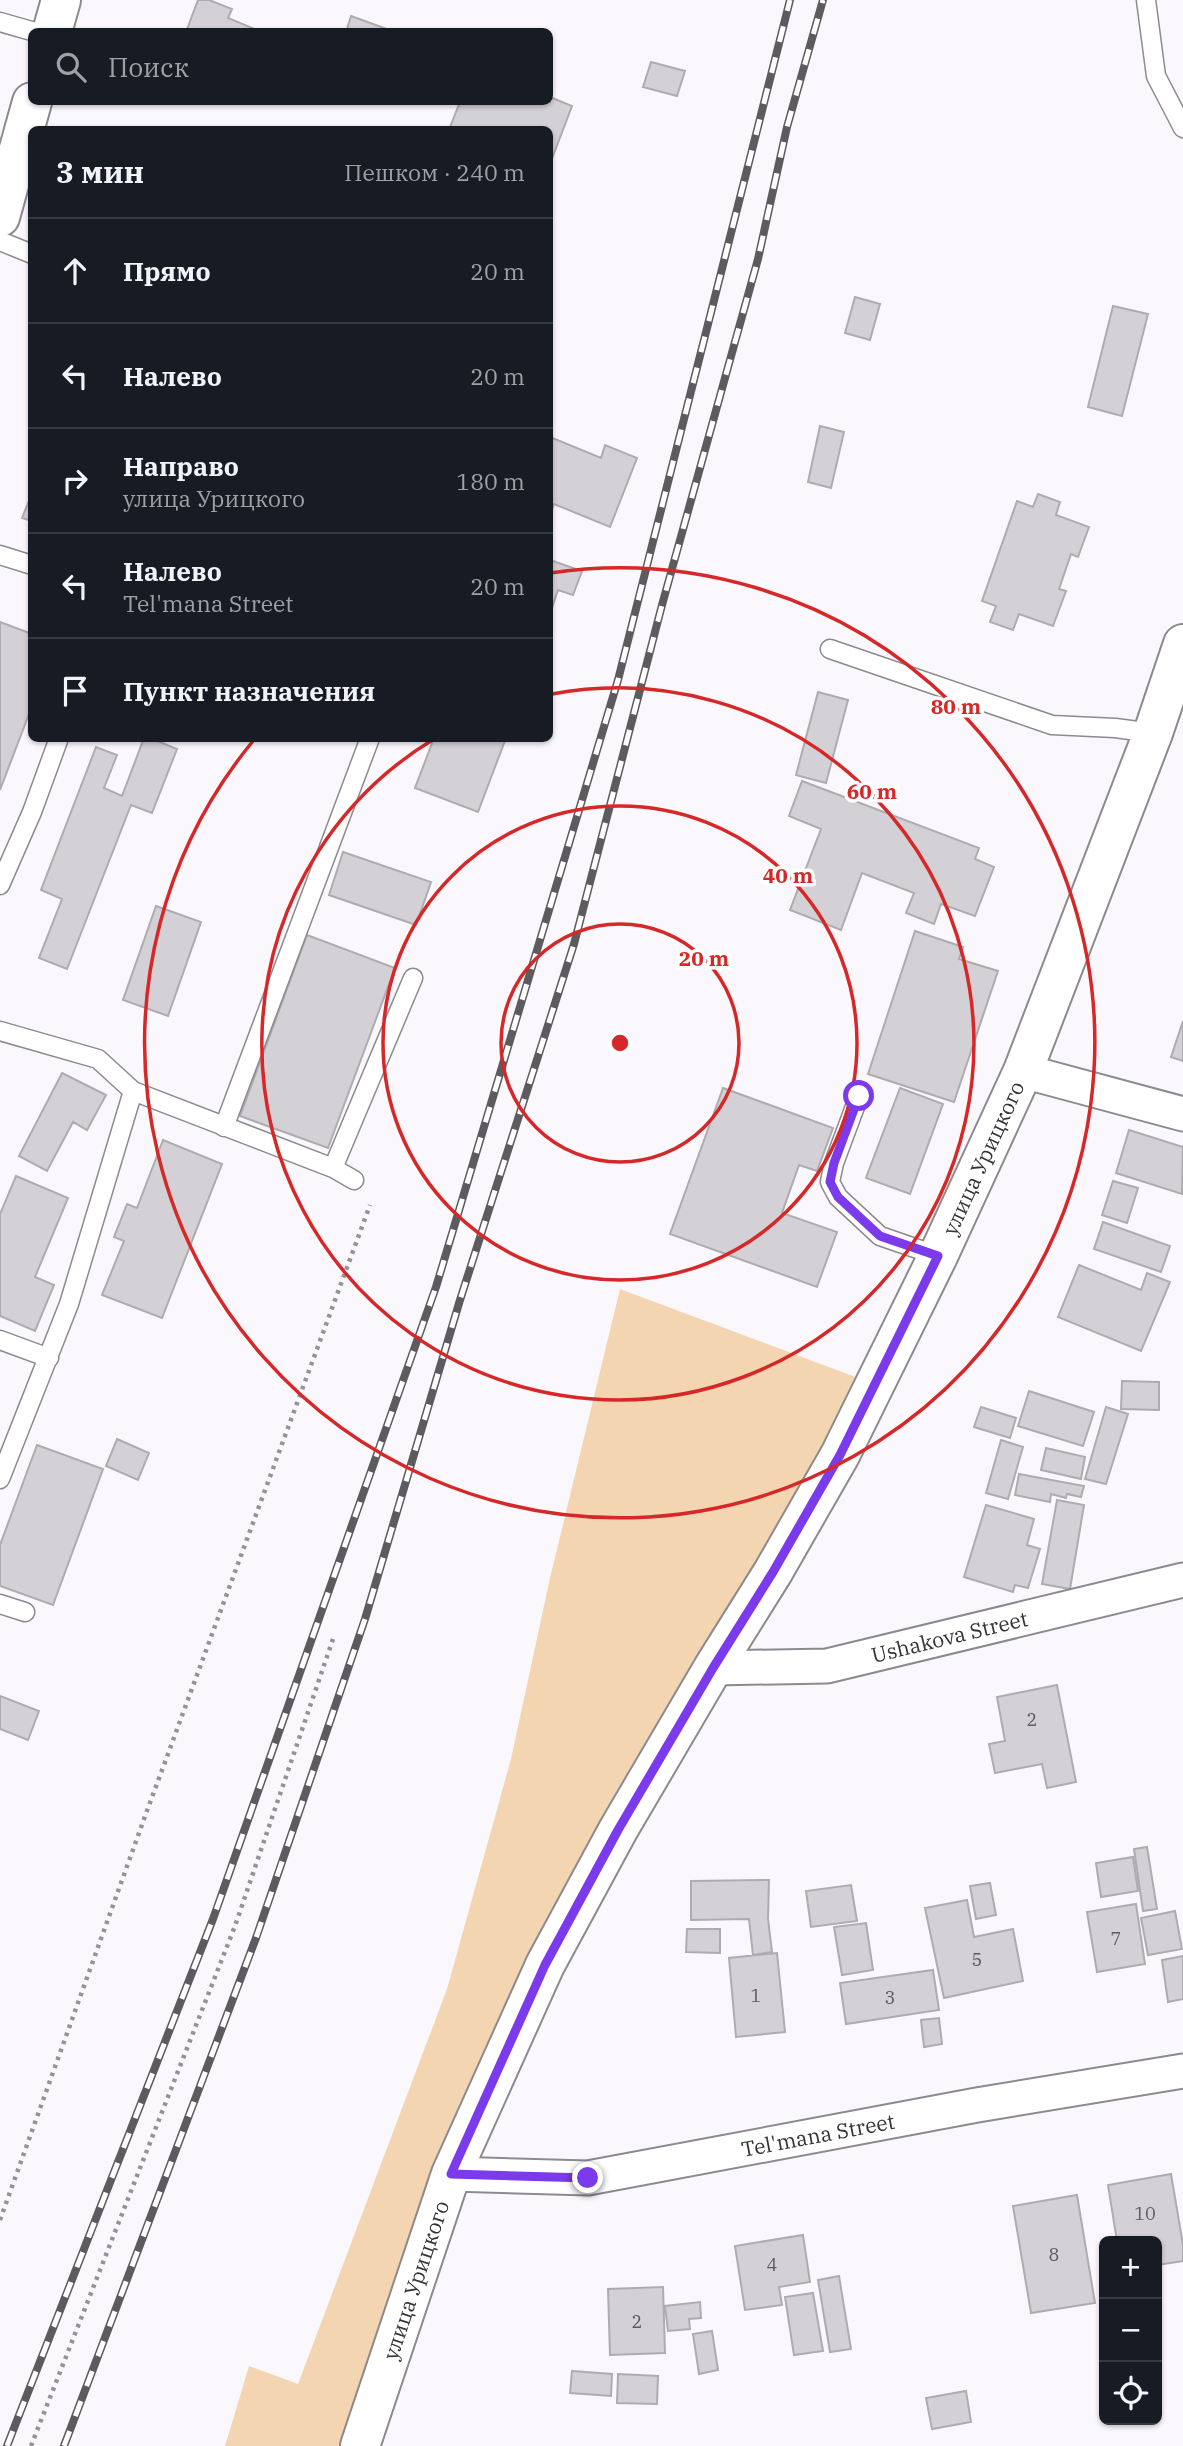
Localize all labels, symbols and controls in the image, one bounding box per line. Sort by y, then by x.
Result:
search box [28,28,553,105]
icon: search [52,48,90,86]
text: Поиск [108,50,189,84]
text: 3 мин [56,152,144,191]
text: Пешком · 240 m [344,157,525,187]
icon: ahead [56,252,94,290]
text: Прямо [123,254,211,288]
text: 20 m [470,256,525,286]
icon: left [56,357,94,395]
text: Налево [123,359,222,393]
text: 20 m [470,361,525,391]
text: Направо [123,449,239,483]
icon: right [56,462,94,500]
text: 180 m [456,466,525,496]
text: улица Урицкого [123,483,305,513]
text: Налево [123,554,222,588]
icon: left [56,567,94,605]
text: 20 m [470,571,525,601]
text: Tel'mana Street [123,588,293,618]
icon: arrive [56,672,94,710]
text: Пункт назначения [123,674,375,708]
text: 80 m [931,692,981,720]
text: 60 m [847,777,897,805]
text: 40 m [763,861,813,889]
text: 20 m [679,944,729,972]
centre of rings [608,1031,632,1055]
street label: улица Урицкого [936,1077,1030,1239]
route start [843,1080,874,1111]
street label: Ushakova Street [868,1604,1031,1669]
house number: 2 [1027,1708,1037,1731]
house number: 7 [1111,1927,1121,1950]
house number: 5 [972,1948,982,1971]
house number: 1 [751,1984,761,2007]
house number: 3 [885,1986,895,2009]
street label: Tel'mana Street [739,2107,897,2163]
route end [572,2162,603,2193]
street label: улица Урицкого [376,2197,455,2363]
house number: 10 [1134,2202,1156,2225]
map controls [1099,2236,1162,2425]
button: + [1099,2236,1162,2299]
house number: 8 [1049,2243,1059,2266]
house number: 4 [767,2253,777,2276]
button: − [1099,2299,1162,2362]
house number: 2 [632,2310,642,2333]
button: locate [1099,2362,1162,2425]

